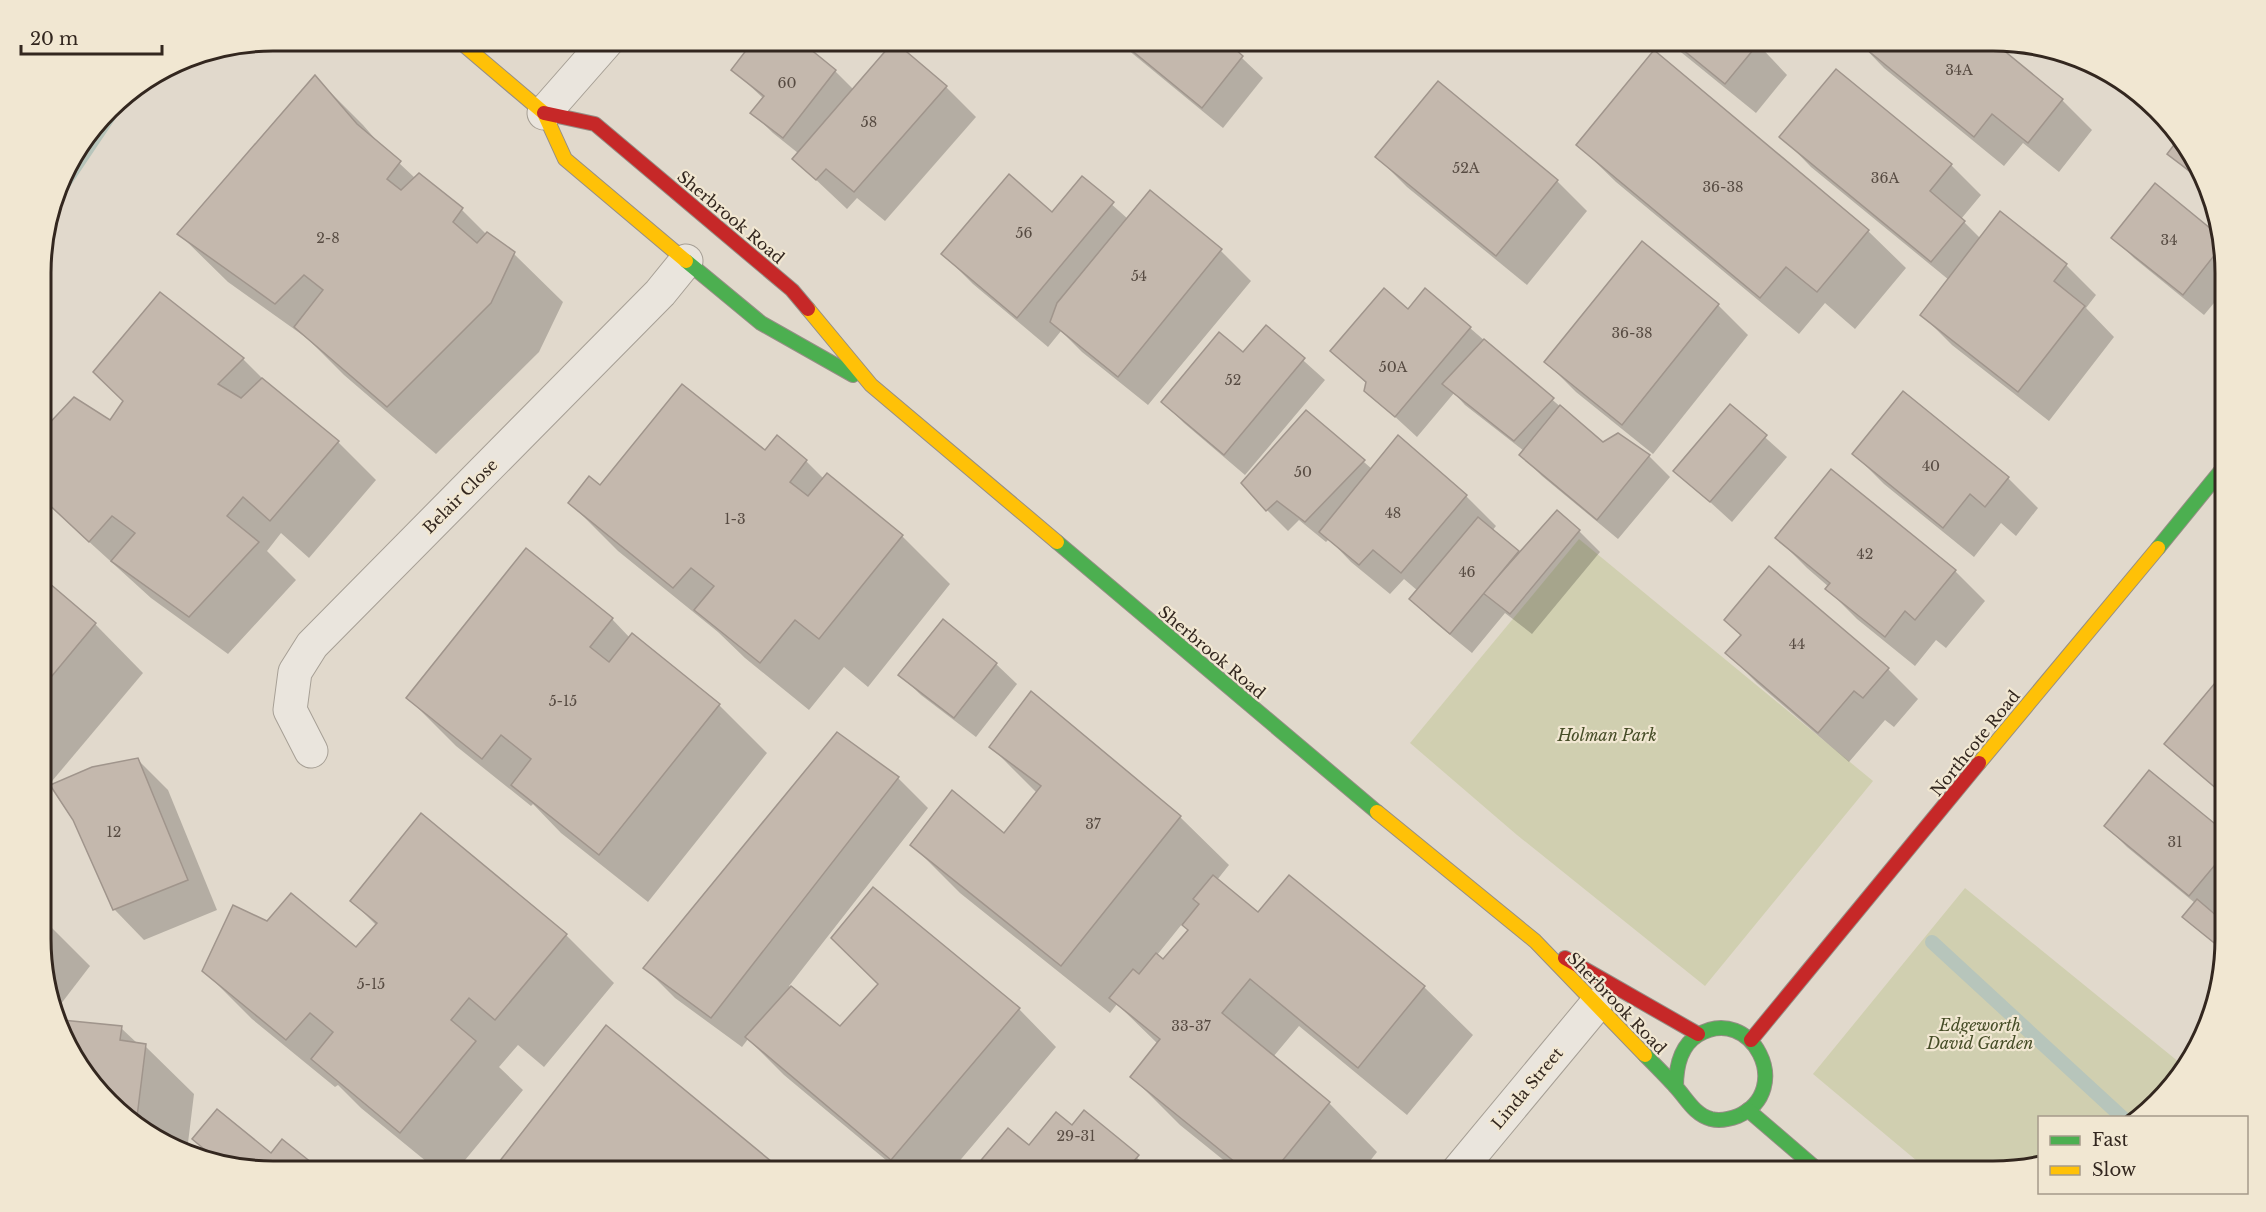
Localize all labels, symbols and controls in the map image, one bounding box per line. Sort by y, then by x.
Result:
scale bar [21,18,162,56]
text: 20 m [30,28,78,50]
house number: 34A [1945,61,1973,79]
house number: 60 [778,74,797,92]
house number: 58 [861,113,877,131]
house number: 52A [1452,159,1480,177]
street label: Sherbrook Road [673,166,789,268]
house number: 36A [1871,169,1899,187]
house number: 36-38 [1702,178,1744,196]
house number: 56 [1016,224,1032,242]
house number: 2-8 [316,229,340,247]
house number: 34 [2161,231,2177,249]
house number: 54 [1131,267,1147,285]
house number: 36-38 [1611,324,1653,342]
house number: 50A [1379,358,1407,376]
house number: 52 [1225,371,1241,389]
street label: Belair Close [418,454,502,538]
house number: 40 [1922,457,1940,475]
house number: 50 [1294,463,1312,481]
house number: 48 [1385,504,1401,522]
house number: 1-3 [724,510,746,528]
house number: 42 [1857,545,1873,563]
house number: 46 [1458,563,1476,581]
street label: Sherbrook Road [1154,601,1270,703]
house number: 44 [1789,635,1805,653]
street label: Northcote Road [1926,686,2024,800]
house number: 5-15 [549,692,577,710]
park label: Holman Park [1556,725,1657,745]
house number: 37 [1085,815,1102,833]
house number: 12 [107,823,121,841]
house number: 31 [2168,833,2182,851]
street label: Sherbrook Road [1563,948,1671,1058]
house number: 5-15 [357,975,385,993]
park label: Edgeworth David Garden [1926,1015,2033,1053]
house number: 33-37 [1171,1017,1212,1035]
street label: Linda Street [1487,1043,1567,1133]
legend [2038,1116,2248,1194]
house number: 29-31 [1057,1127,1095,1145]
text: Fast [2092,1129,2129,1151]
text: Slow [2092,1159,2137,1181]

